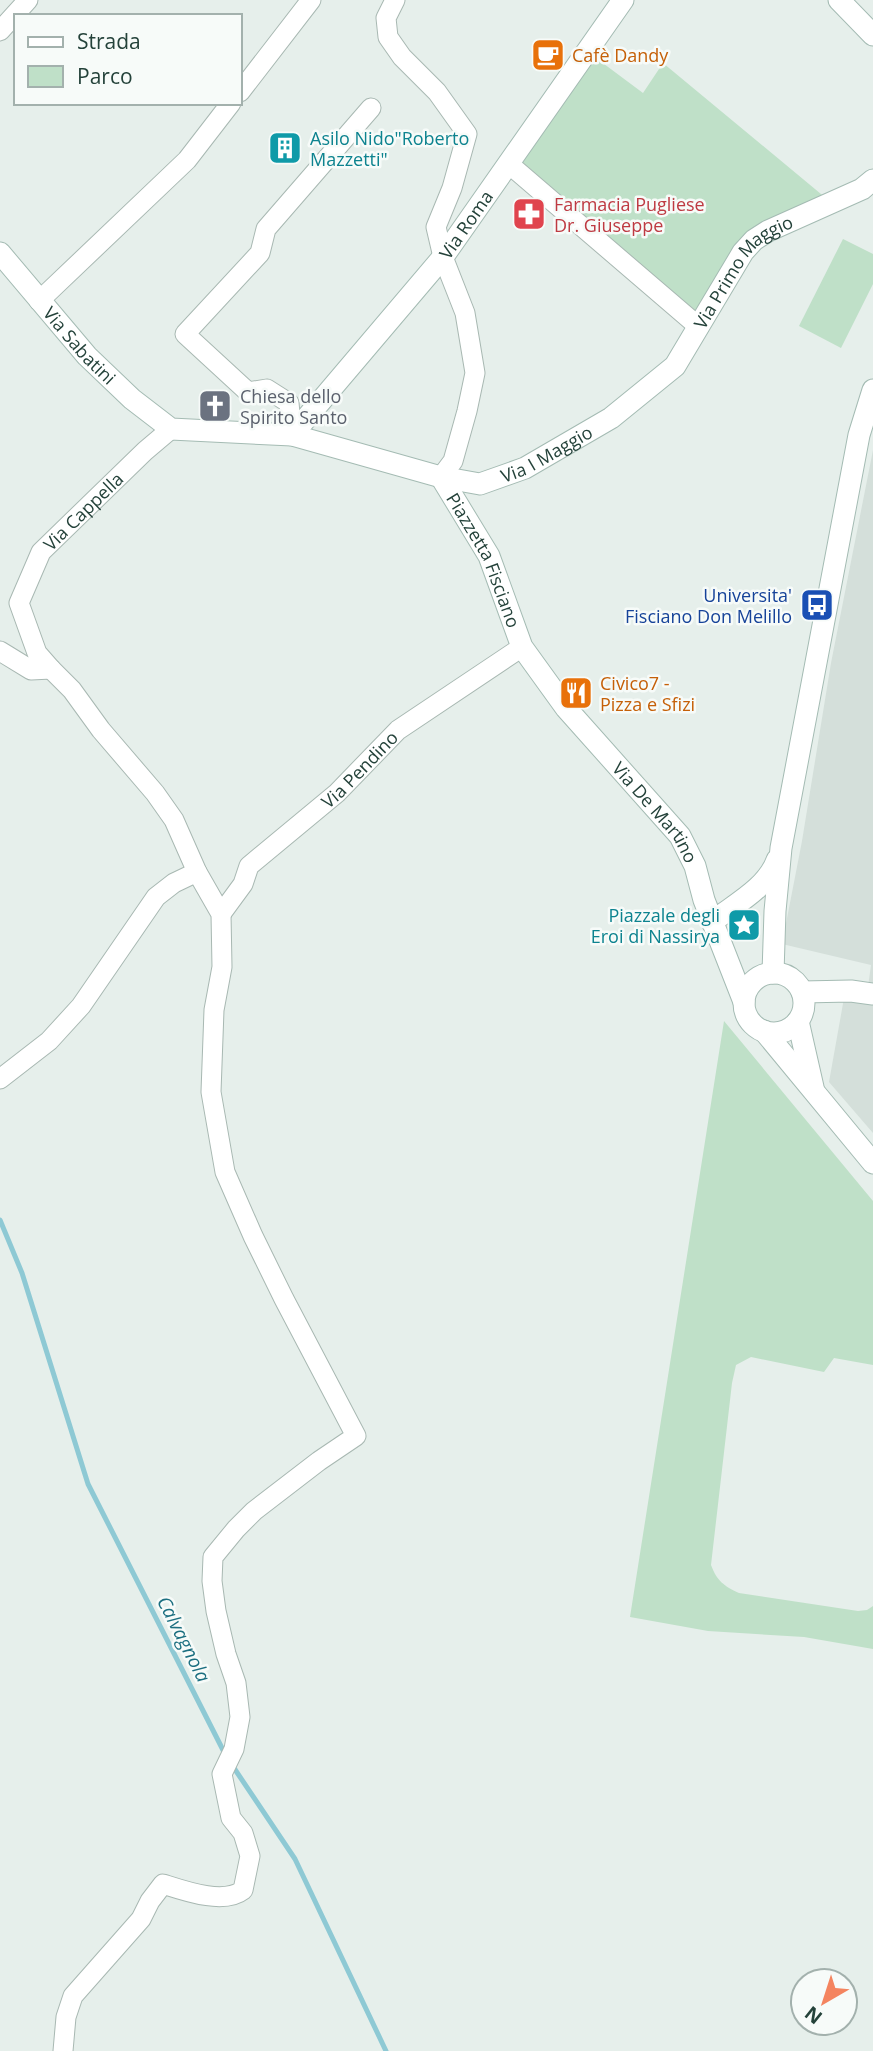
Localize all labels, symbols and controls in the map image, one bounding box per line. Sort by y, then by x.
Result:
legend [14,14,242,105]
text: Strada [77,27,141,55]
cafe icon: Cafè Dandy [529,36,567,74]
place label: Cafè Dandy [572,43,669,67]
text: Parco [77,62,133,90]
place label: Asilo Nido"Roberto Mazzetti" [310,126,469,171]
building icon: Asilo Nido"Roberto Mazzetti" [266,129,304,167]
street label: Via Roma [433,186,498,264]
place label: Farmacia Pugliese Dr. Giuseppe [554,192,705,237]
pharmacy icon: Farmacia Pugliese Dr. Giuseppe [510,195,548,233]
street label: Via Primo Maggio [688,210,796,333]
street label: Via Sabatini [38,301,121,389]
place label: Chiesa dello Spirito Santo [240,384,347,429]
church icon: Chiesa dello Spirito Santo [196,387,234,425]
street label: Via I Maggio [497,420,597,488]
street label: Via Cappella [38,467,128,555]
street label: Piazzetta Fisciano [441,488,526,631]
place label: Universita' Fisciano Don Melillo [625,583,792,628]
bus stop icon: Universita' Fisciano Don Melillo [798,586,836,624]
place label: Civico7 - Pizza e Sfizi [600,671,695,716]
restaurant icon: Civico7 - Pizza e Sfizi [557,674,595,712]
street label: Via Pendino [316,726,403,813]
street label: Via De Martino [607,756,703,867]
place label: Piazzale degli Eroi di Nassirya [591,903,720,948]
place icon: Piazzale degli Eroi di Nassirya [725,906,763,944]
water label: Calvagnola [151,1592,217,1687]
north arrow [789,1967,859,2037]
text: N [799,2000,827,2030]

